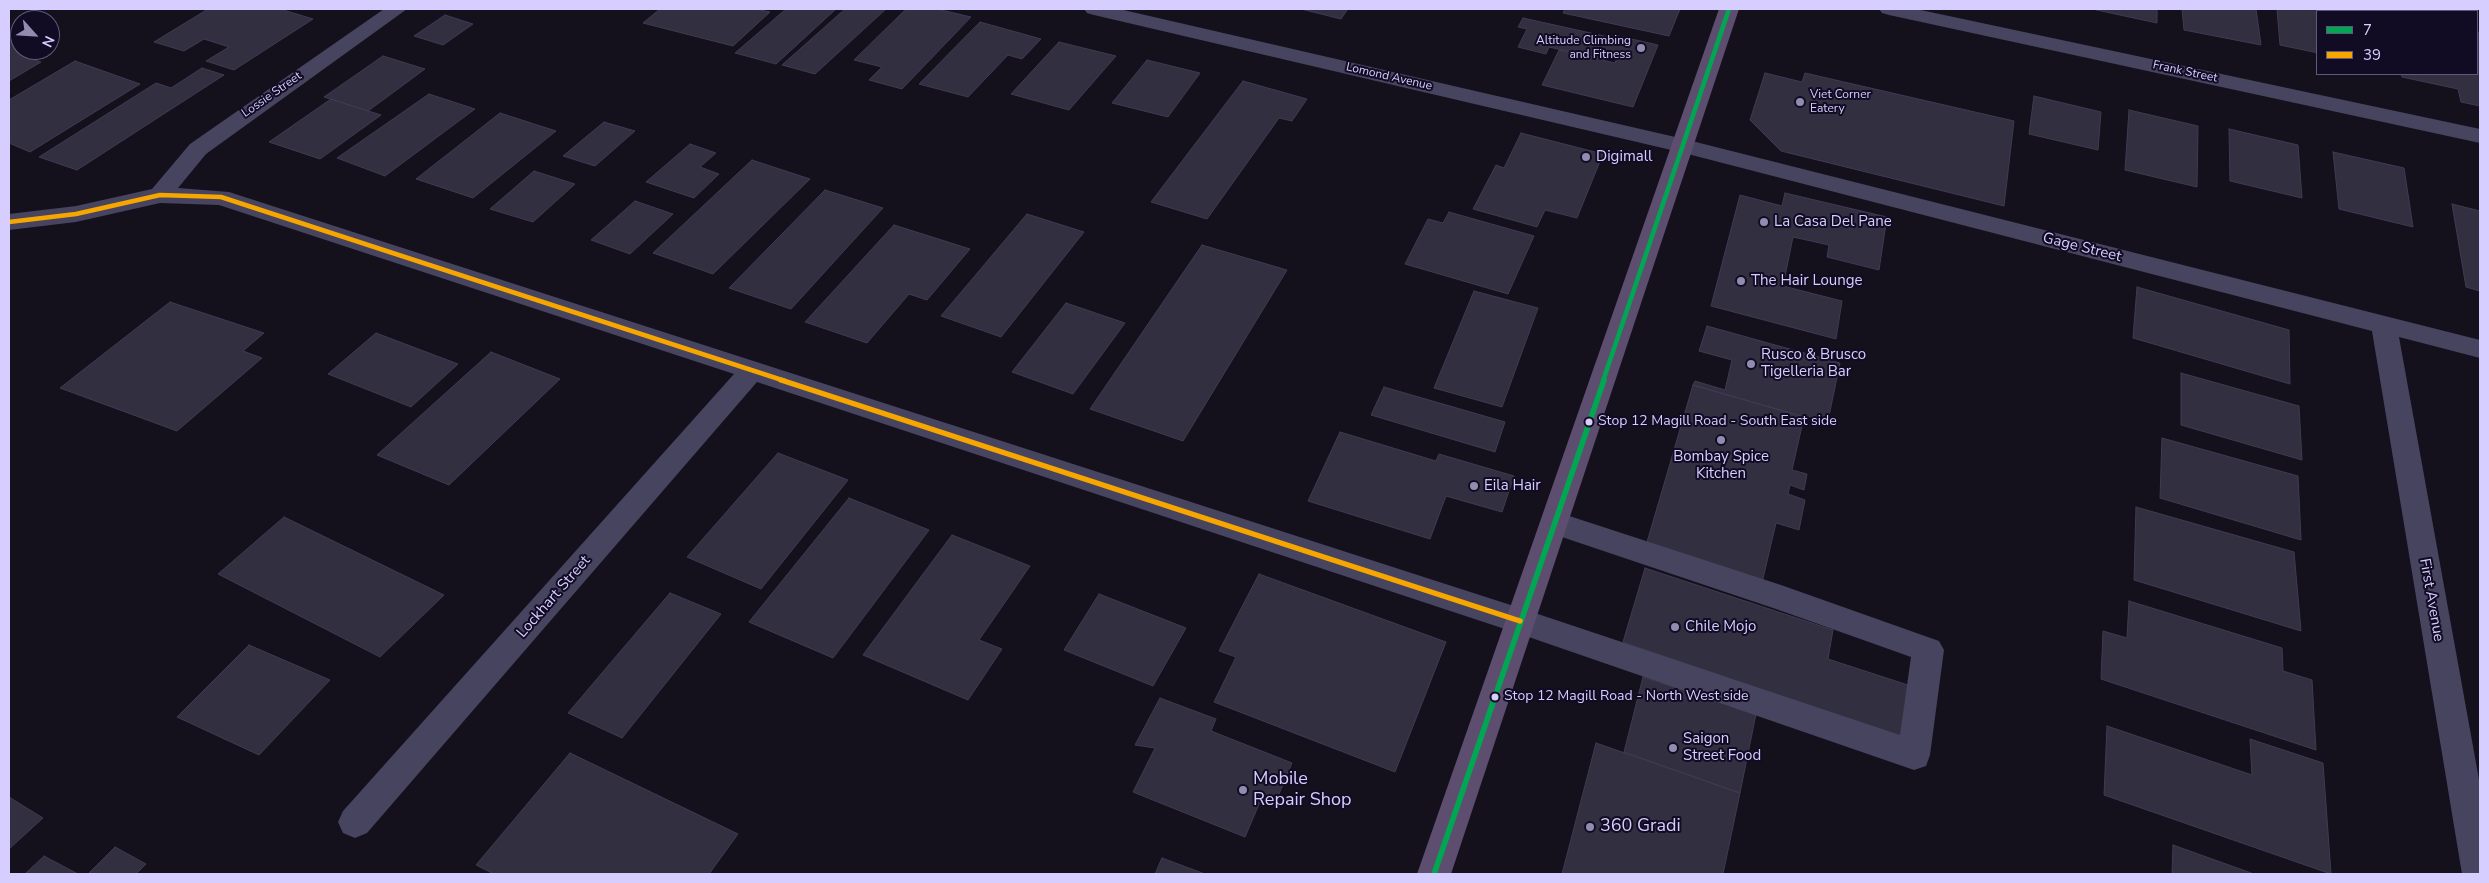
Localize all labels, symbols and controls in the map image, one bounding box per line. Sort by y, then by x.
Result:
north arrow [10,10,60,60]
legend [2316,10,2479,75]
text: 7 [2363,20,2372,40]
text: N [37,32,59,50]
place label: Altitude Climbing and Fitness [1536,34,1631,62]
marker: Altitude Climbing and Fitness [1635,42,1647,54]
text: 39 [2363,45,2381,65]
street label: Frank Street [2151,58,2219,86]
street label: Lomond Avenue [1345,60,1433,94]
street label: Lossie Street [239,69,305,121]
place label: Viet Corner Eatery [1810,88,1871,116]
marker: Viet Corner Eatery [1794,96,1806,108]
place label: Digimall [1596,148,1653,166]
marker: Digimall [1580,151,1592,163]
place label: La Casa Del Pane [1774,213,1892,231]
marker: La Casa Del Pane [1758,216,1770,228]
street label: Gage Street [2041,230,2123,266]
place label: The Hair Lounge [1751,272,1863,290]
marker: The Hair Lounge [1735,275,1747,287]
place label: Rusco & Brusco Tigelleria Bar [1761,346,1866,381]
marker: Rusco & Brusco Tigelleria Bar [1745,358,1757,370]
place label: Stop 12 Magill Road - South East side [1598,414,1837,430]
marker: Stop 12 Magill Road - South East side [1584,417,1594,427]
marker: Bombay Spice Kitchen [1715,434,1727,446]
place label: Bombay Spice Kitchen [1673,448,1769,483]
place label: Eila Hair [1484,477,1541,495]
marker: Eila Hair [1468,480,1480,492]
street label: Lockhart Street [513,552,595,642]
street label: First Avenue [2415,557,2447,643]
place label: Chile Mojo [1685,618,1756,636]
marker: Chile Mojo [1669,621,1681,633]
place label: Stop 12 Magill Road - North West side [1504,689,1749,705]
marker: Stop 12 Magill Road - North West side [1490,692,1500,702]
place label: Saigon Street Food [1683,730,1761,765]
marker: Saigon Street Food [1667,742,1679,754]
place label: Mobile Repair Shop [1253,769,1351,812]
marker: Mobile Repair Shop [1237,784,1249,796]
place label: 360 Gradi [1600,816,1681,838]
marker: 360 Gradi [1584,821,1596,833]

